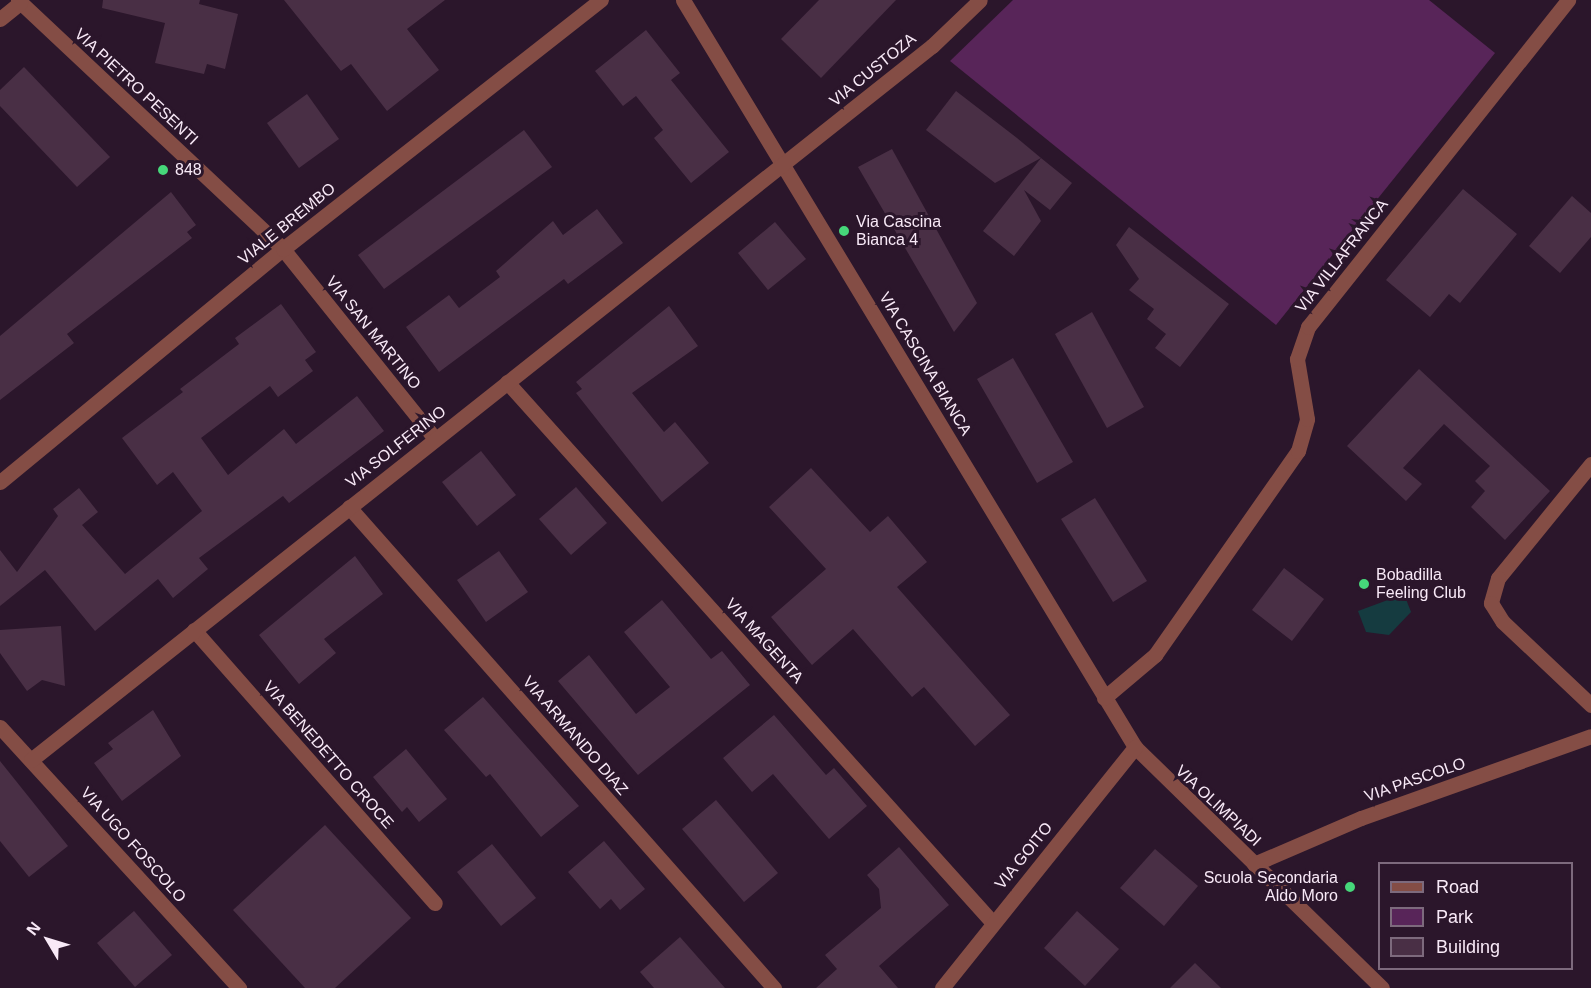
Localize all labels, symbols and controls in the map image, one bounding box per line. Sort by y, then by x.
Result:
street label: VIA PIETRO PESENTI [70,24,202,150]
street label: VIA CUSTOZA [826,29,920,111]
place label: 848 [175,160,202,180]
marker: 848 [156,163,170,177]
street label: VIALE BREMBO [235,179,339,269]
street label: VIA VILLAFRANCA [1291,195,1393,317]
place label: Via Cascina Bianca 4 [856,212,941,250]
marker: Via Cascina Bianca 4 [837,224,851,238]
street label: VIA SAN MARTINO [321,272,425,394]
street label: VIA CASCINA BIANCA [874,288,976,440]
street label: VIA SOLFERINO [342,402,450,492]
place label: Bobadilla Feeling Club [1376,565,1466,603]
marker: Bobadilla Feeling Club [1357,577,1371,591]
street label: VIA MAGENTA [721,594,807,688]
street label: VIA ARMANDO DIAZ [518,672,632,800]
street label: VIA BENEDETTO CROCE [258,677,398,833]
street label: VIA PASCOLO [1362,754,1468,806]
street label: VIA OLIMPIADI [1171,761,1265,851]
street label: VIA UGO FOSCOLO [76,783,190,907]
street label: VIA GOITO [991,818,1057,894]
legend [1378,862,1573,970]
place label: Scuola Secondaria Aldo Moro [1204,868,1338,906]
text: Road [1436,877,1479,897]
marker: Scuola Secondaria Aldo Moro [1343,880,1357,894]
text: Park [1436,907,1473,927]
north arrow [18,910,78,970]
text: N [23,919,44,938]
text: Building [1436,937,1500,957]

